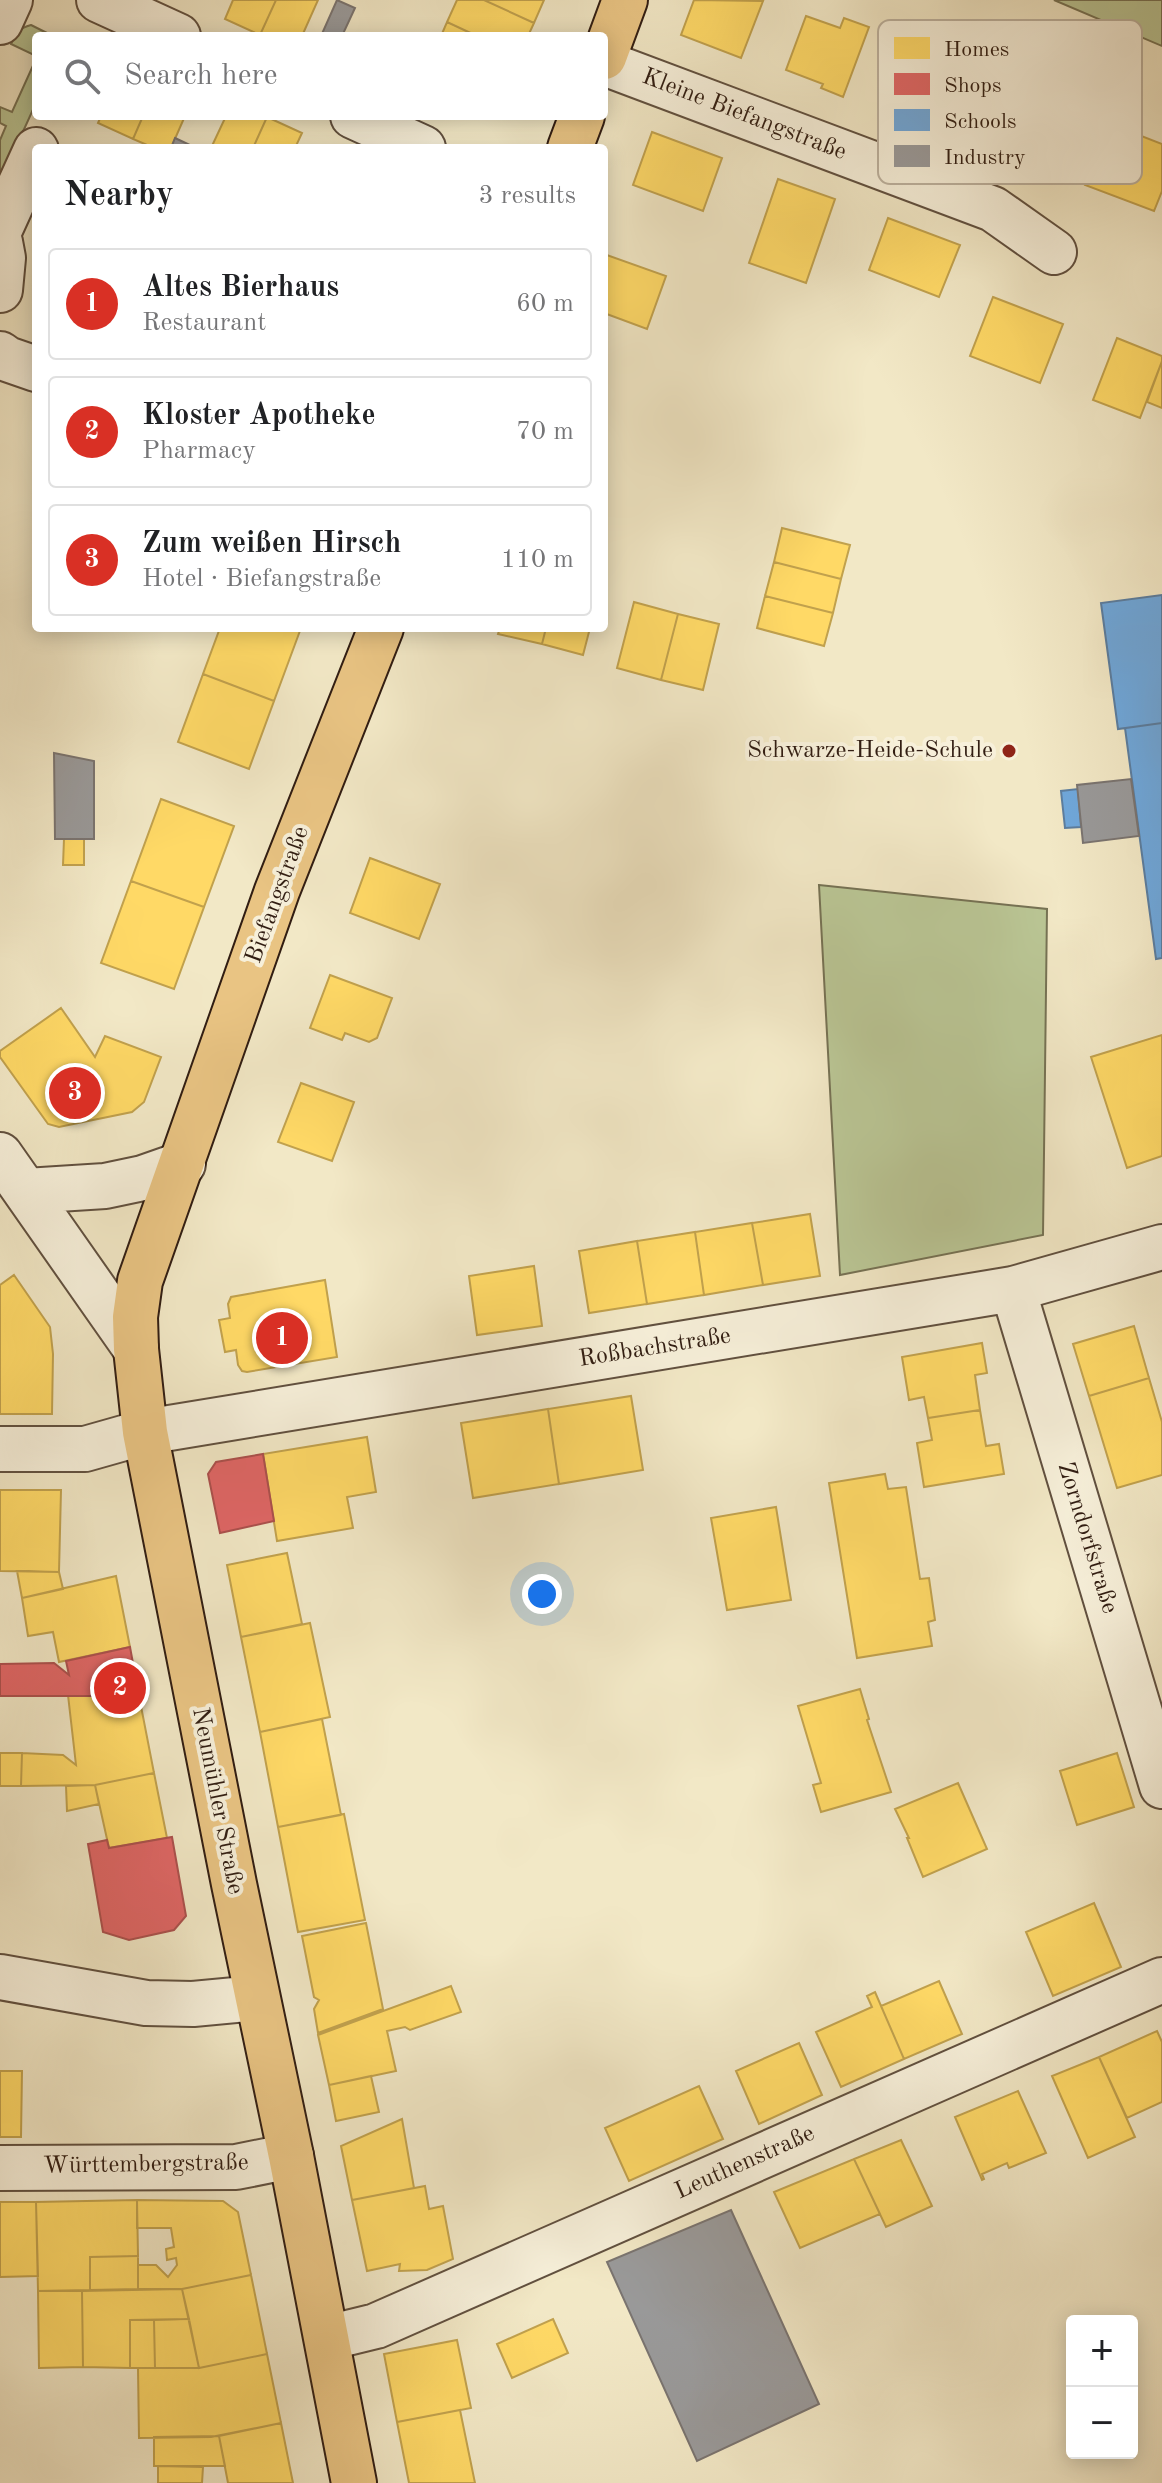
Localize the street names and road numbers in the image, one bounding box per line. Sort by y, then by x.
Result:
street label: Kleine Biefangstraße [638,65,850,165]
street label: Biefangstraße [242,823,314,967]
street label: Roßbachstraße [577,1324,733,1372]
street label: Zorndorfstraße [1053,1460,1121,1616]
street label: Neumühler Straße [187,1705,247,1897]
street label: Leuthenstraße [672,2122,818,2204]
street label: Württembergstraße [43,2151,249,2179]

